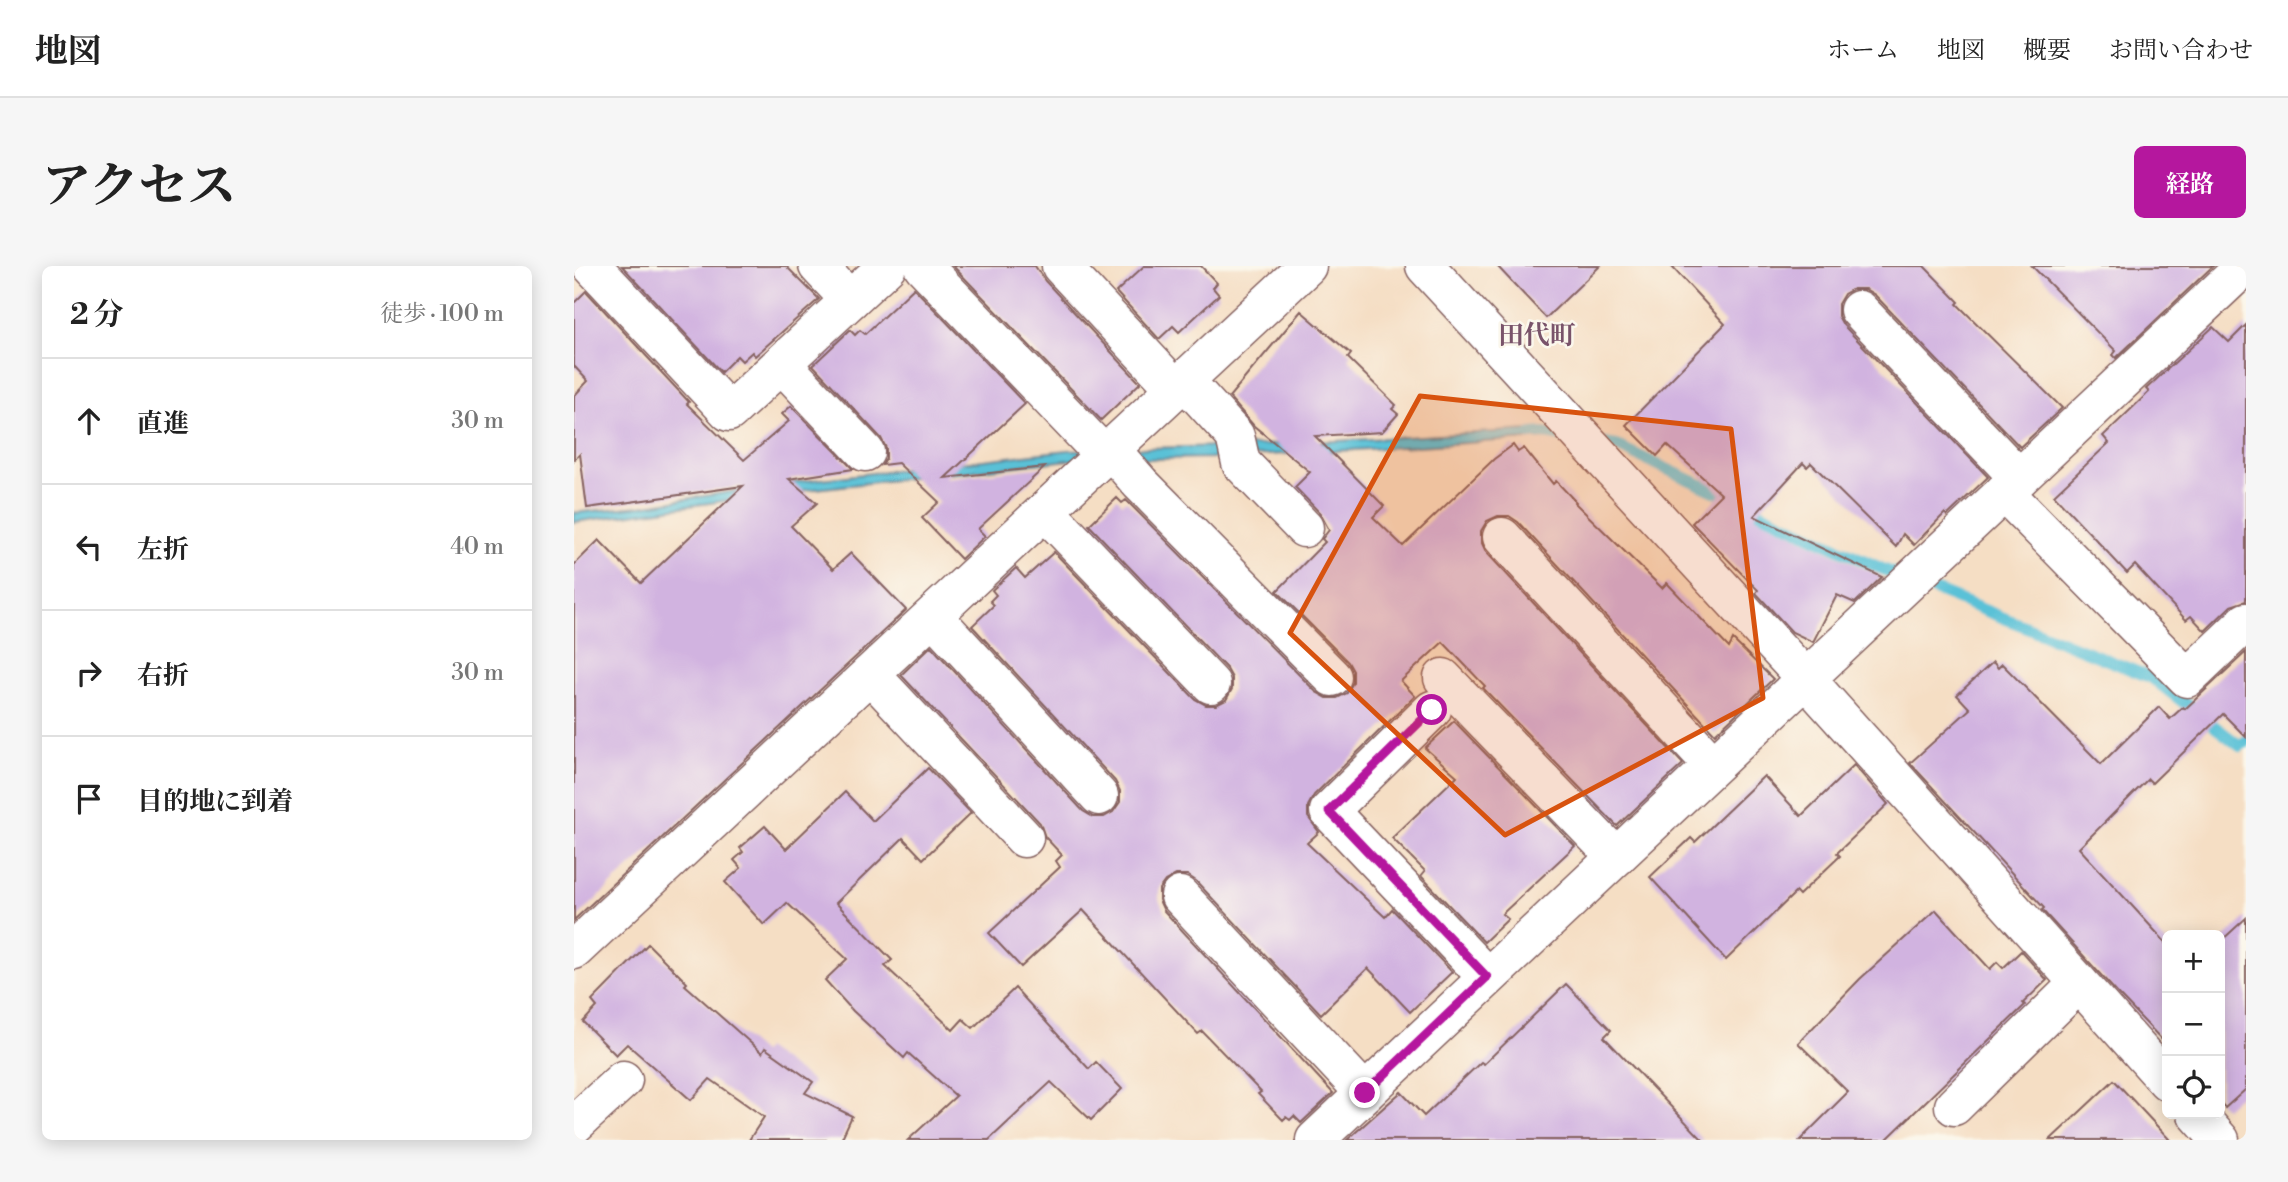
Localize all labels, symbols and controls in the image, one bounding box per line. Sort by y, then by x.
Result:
text: 地図 [35,32,101,73]
text: ホーム [1827,36,1899,66]
text: 地図 [1937,36,1985,66]
text: 概要 [2023,36,2071,66]
text: お問い合わせ [2109,36,2253,66]
button: 経路 [2134,146,2246,218]
text: アクセス [42,157,237,218]
text: 2 分 [70,296,124,334]
text: 徒歩 · 100 m [380,300,504,328]
district label: 田代町 [1498,320,1576,352]
icon: ahead [70,402,108,440]
text: 30 m [451,407,504,435]
text: 直進 [137,408,189,440]
icon: left [70,528,108,566]
text: 40 m [450,533,504,561]
text: 左折 [137,534,189,566]
icon: right [70,654,108,692]
text: 30 m [451,659,504,687]
text: 右折 [137,660,189,692]
route start [1416,694,1447,725]
icon: arrive [70,780,108,818]
text: 目的地に到着 [137,786,293,818]
map controls [2162,930,2225,1119]
button: + [2162,930,2225,993]
button: − [2162,993,2225,1056]
button: locate [2162,1056,2225,1119]
route end [1349,1077,1380,1108]

